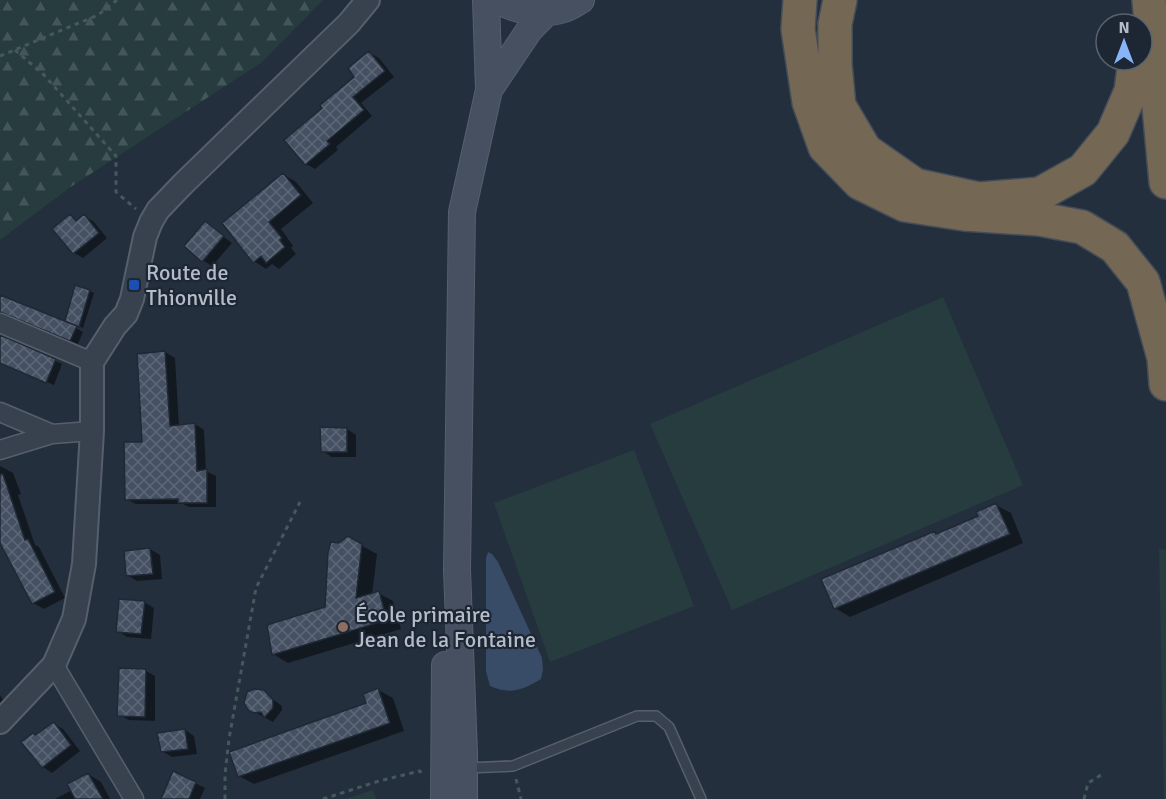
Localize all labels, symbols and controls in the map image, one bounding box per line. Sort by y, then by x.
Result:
north arrow [1094,12,1154,72]
text: N [1118,18,1130,38]
place label: Route de Thionville [146,259,237,311]
marker: Route de Thionville [127,278,141,292]
place label: École primaire Jean de la Fontaine [355,601,536,653]
marker: École primaire Jean de la Fontaine [336,620,350,634]

